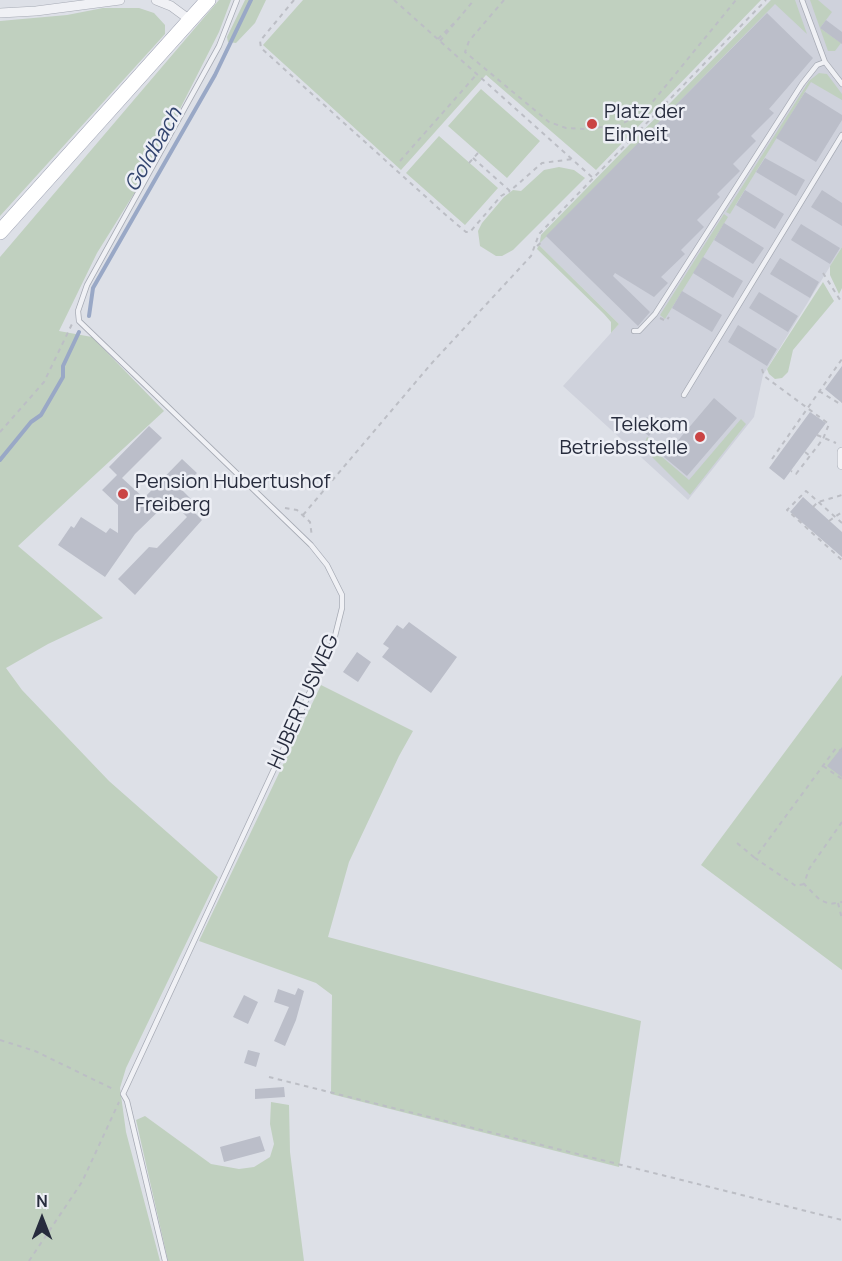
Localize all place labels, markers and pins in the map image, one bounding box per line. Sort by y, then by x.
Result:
place label: Platz der Einheit [604,100,685,147]
marker: Platz der Einheit [585,117,599,131]
place label: Telekom Betriebsstelle [559,413,688,460]
marker: Telekom Betriebsstelle [693,430,707,444]
place label: Pension Hubertushof Freiberg [135,470,331,517]
marker: Pension Hubertushof Freiberg [116,487,130,501]

